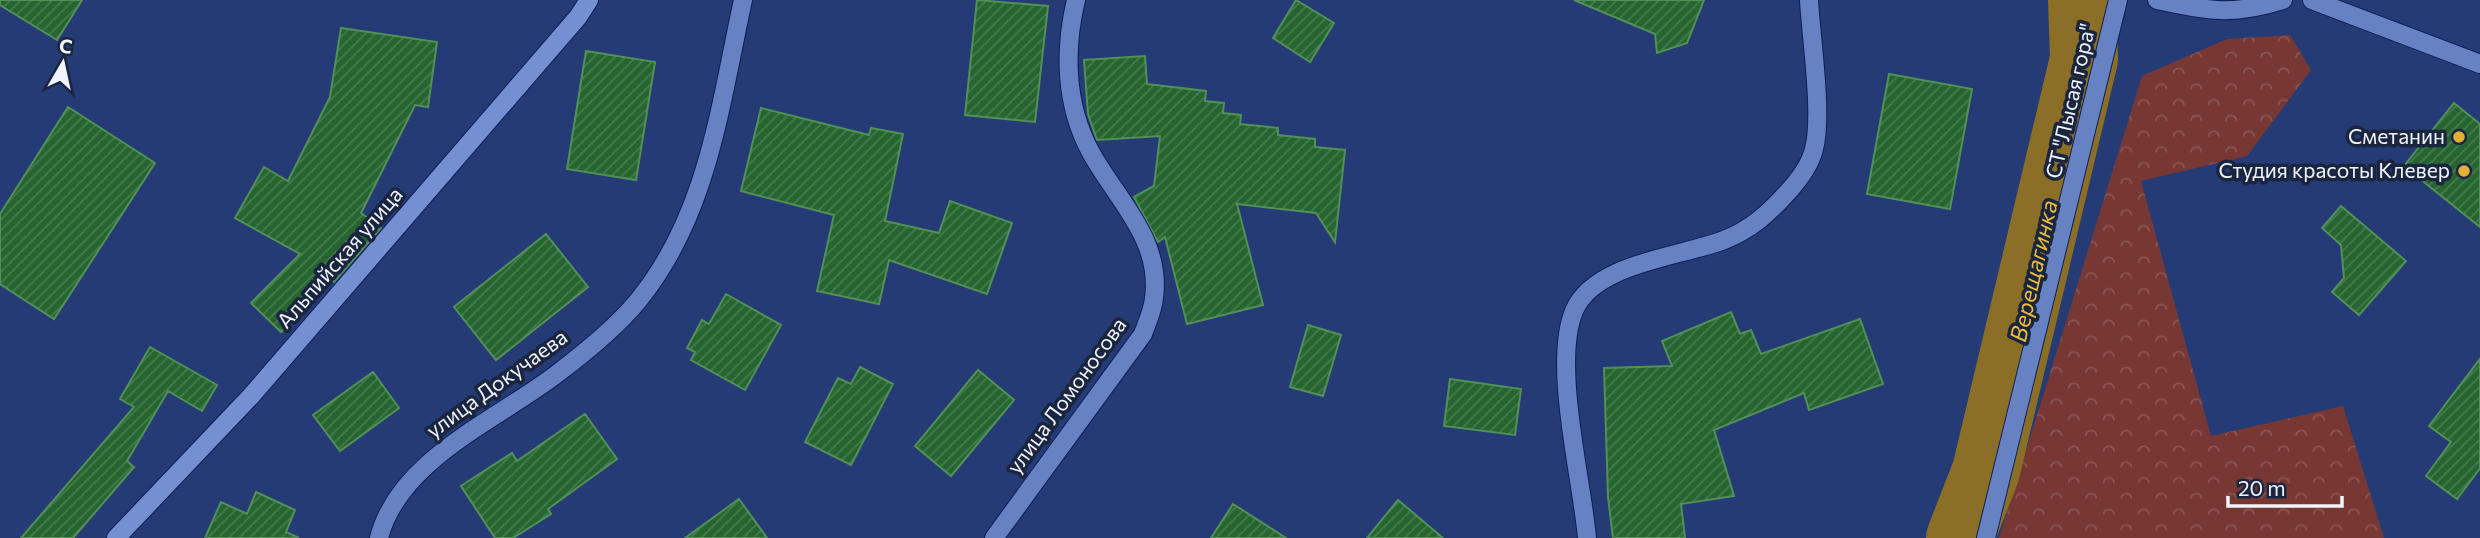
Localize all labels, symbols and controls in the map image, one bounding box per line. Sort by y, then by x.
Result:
street label: СТ "Лысая гора" [2040,21,2100,181]
north arrow [28,28,98,98]
text: С [58,33,74,58]
place label: Сметанин [2348,123,2445,148]
marker: Сметанин [2451,129,2467,145]
place label: Студия красоты Клевер [2218,157,2450,182]
marker: Студия красоты Клевер [2456,163,2472,179]
street label: Альпийская улица [271,181,407,333]
water label: Верещагинка [2003,197,2063,344]
street label: улица Ломоносова [1001,312,1131,478]
street label: улица Докучаева [421,323,571,442]
scale bar [2228,464,2342,508]
text: 20 m [2238,475,2286,500]

